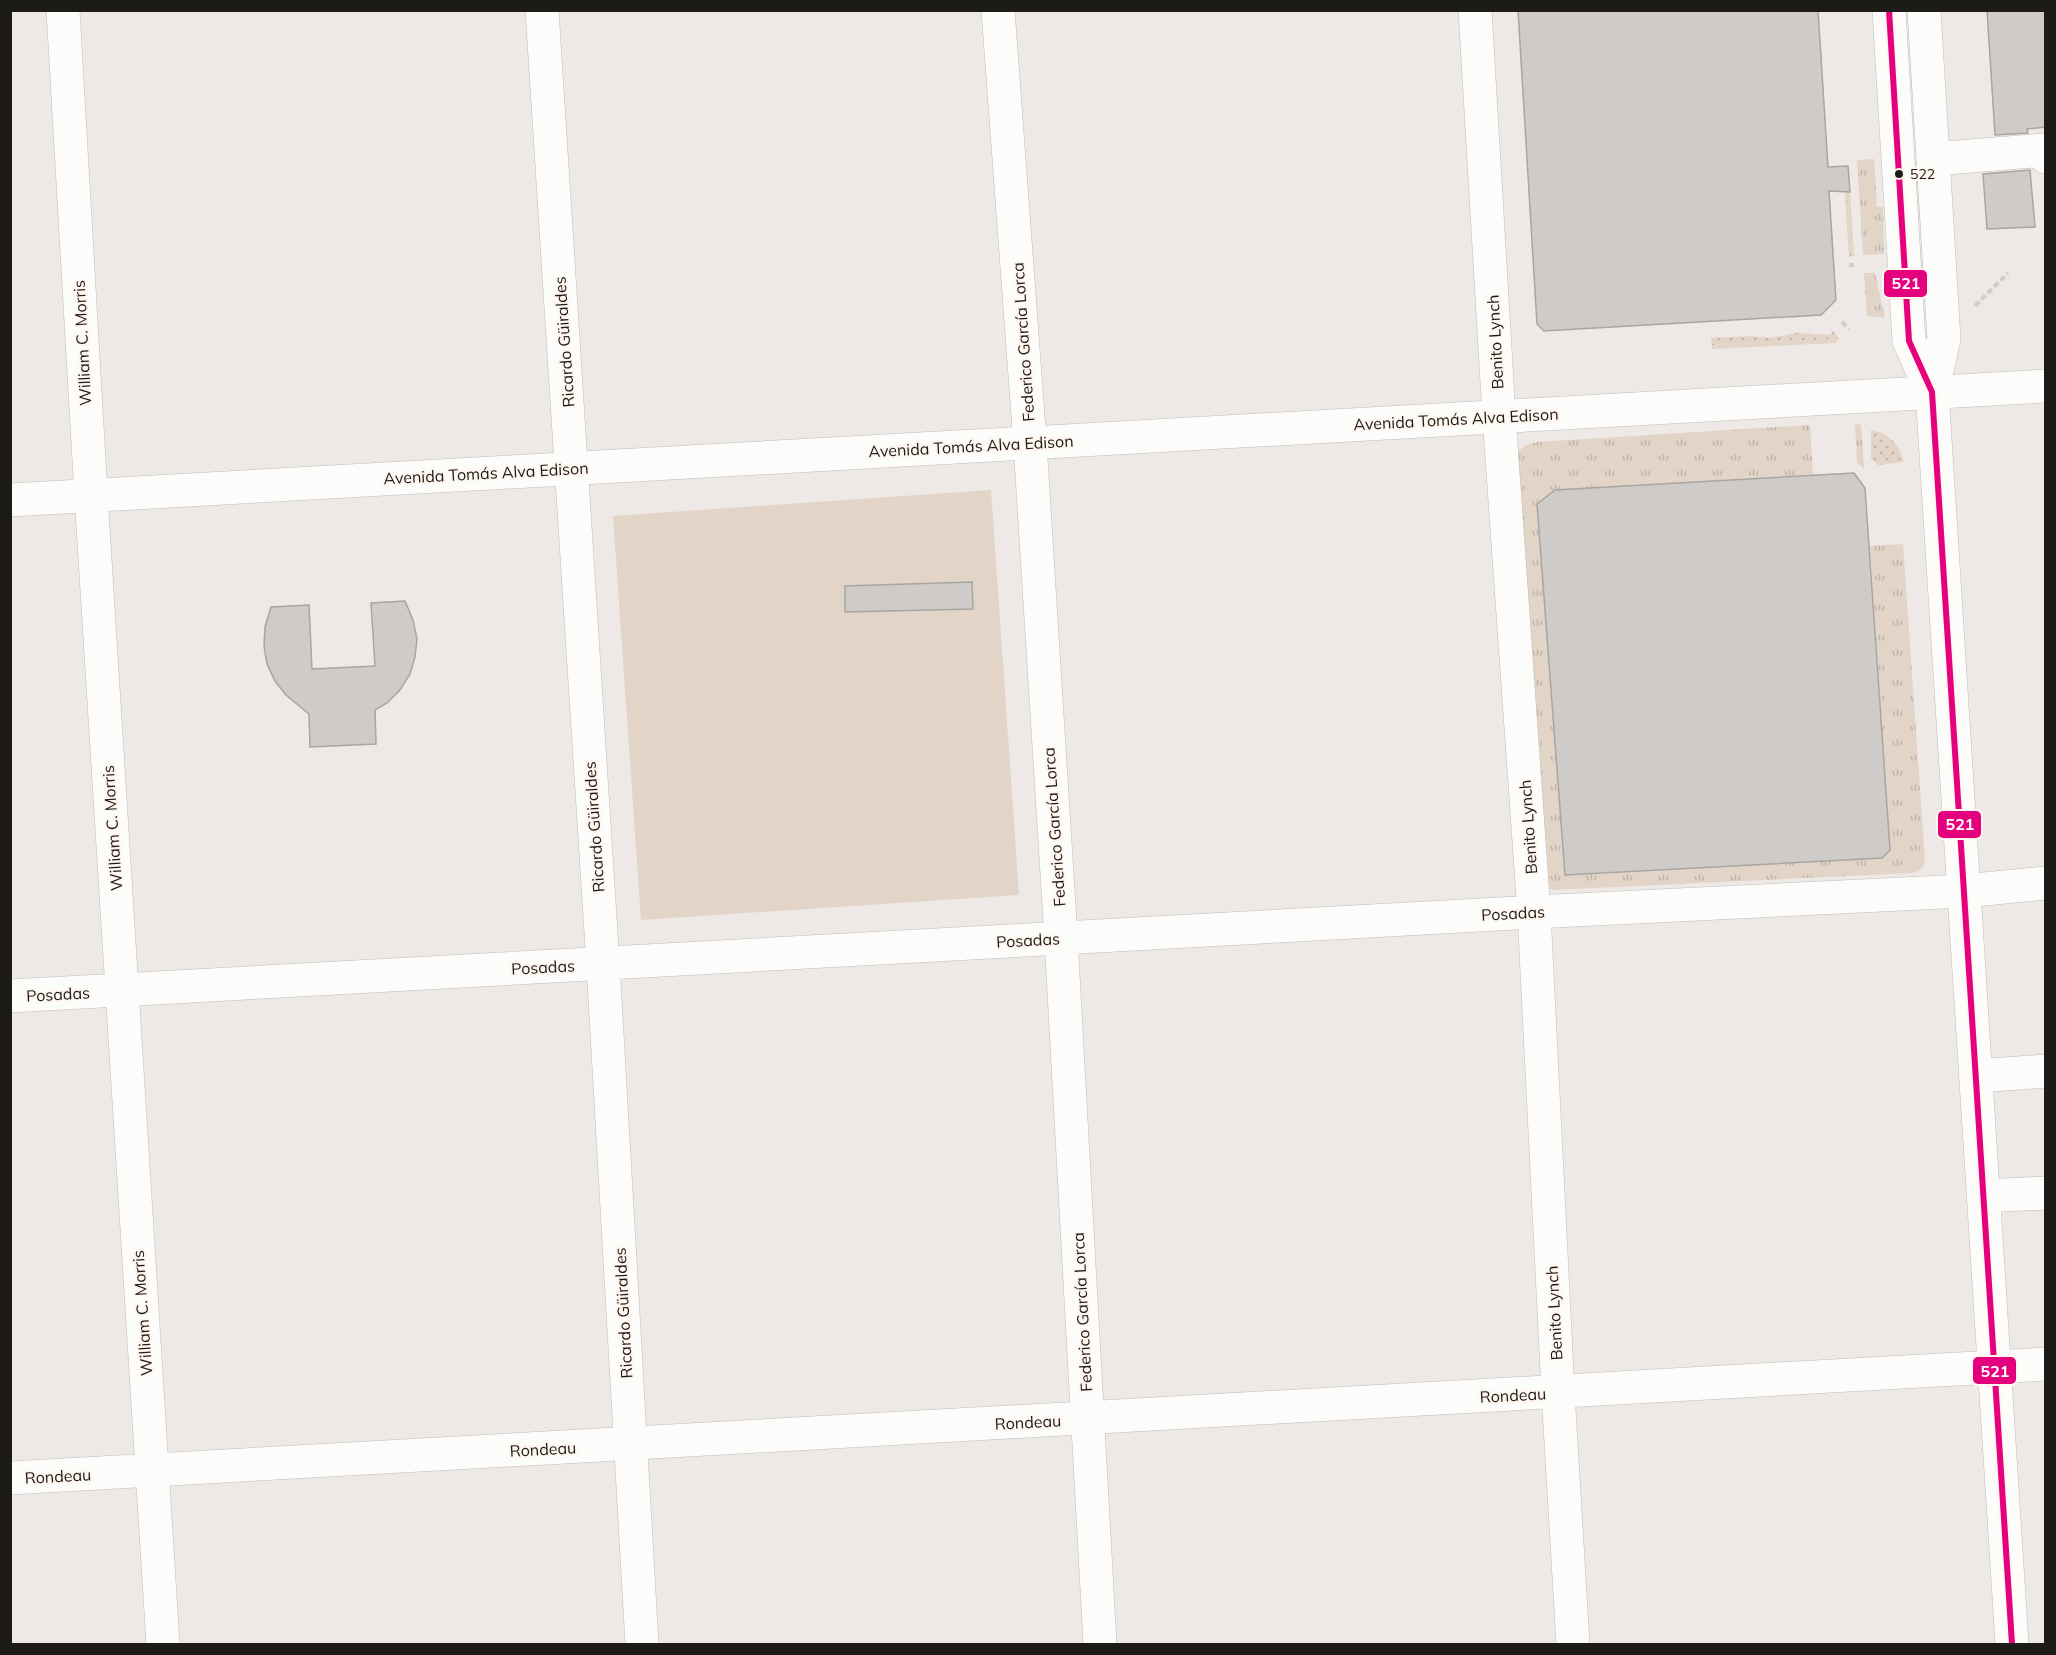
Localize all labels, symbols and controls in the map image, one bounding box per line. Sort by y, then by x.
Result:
place label: 522 [1910,165,1935,183]
marker: 522 [1893,168,1905,180]
street label: Federico García Lorca [1007,262,1039,422]
line badge: 521 [1883,269,1928,298]
text: 521 [1892,273,1920,293]
street label: Ricardo Güiraldes [549,276,579,408]
street label: William C. Morris [69,280,95,406]
street label: Benito Lynch [1483,294,1507,390]
street label: Avenida Tomás Alva Edison [1353,404,1559,434]
street label: Avenida Tomás Alva Edison [868,431,1074,461]
street label: Avenida Tomás Alva Edison [383,458,589,488]
street label: Federico García Lorca [1038,747,1070,907]
street label: Ricardo Güiraldes [579,761,609,893]
street label: William C. Morris [98,764,126,892]
street label: Benito Lynch [1515,779,1541,875]
line badge: 521 [1937,810,1982,839]
text: 521 [1946,814,1974,834]
street label: Posadas [1481,901,1545,925]
street label: Posadas [996,928,1060,952]
street label: Posadas [511,955,575,979]
street label: Posadas [26,982,90,1006]
street label: Federico García Lorca [1068,1232,1096,1392]
street label: Ricardo Güiraldes [610,1247,636,1379]
street label: William C. Morris [128,1249,156,1377]
street label: Benito Lynch [1542,1265,1566,1361]
line badge: 521 [1972,1356,2017,1385]
text: 521 [1981,1361,2009,1381]
street label: Rondeau [1479,1383,1547,1407]
street label: Rondeau [994,1410,1062,1434]
street label: Rondeau [509,1437,577,1461]
street label: Rondeau [24,1464,92,1488]

